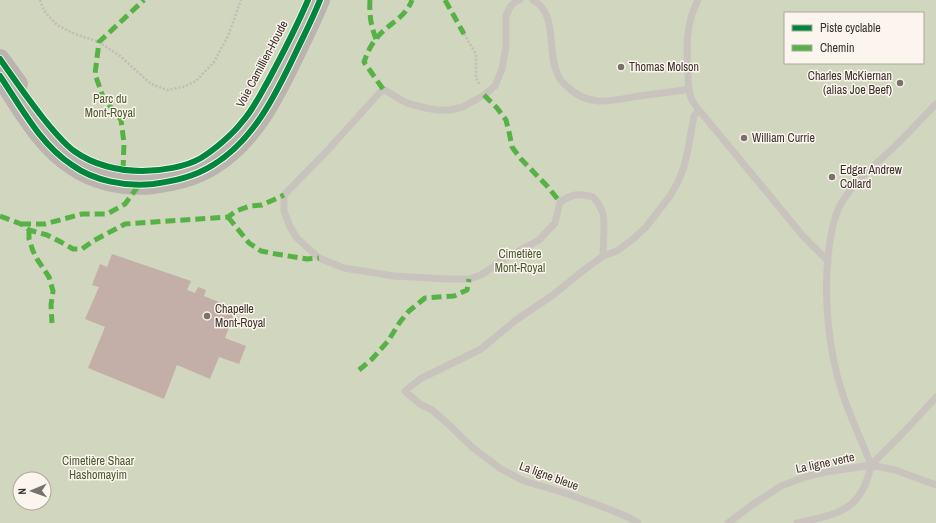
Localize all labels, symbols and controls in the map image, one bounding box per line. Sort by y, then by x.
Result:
legend [784,12,924,64]
street label: Voie Camillien-Houde [232,18,292,110]
text: Piste cyclable [820,20,881,36]
text: Chemin [820,40,854,56]
place label: Thomas Molson [629,59,699,75]
marker: Thomas Molson [616,62,626,72]
place label: Charles McKiernan (alias Joe Beef) [808,68,892,98]
marker: Charles McKiernan (alias Joe Beef) [895,78,905,88]
park label: Parc du Mont-Royal [85,91,135,121]
place label: William Currie [752,130,815,146]
marker: William Currie [739,133,749,143]
place label: Edgar Andrew Collard [840,162,903,192]
marker: Edgar Andrew Collard [827,172,837,182]
park label: Cimetière Mont-Royal [495,246,545,276]
place label: Chapelle Mont-Royal [215,301,265,331]
marker: Chapelle Mont-Royal [202,311,212,321]
street label: La ligne verte [794,449,856,477]
park label: Cimetière Shaar Hashomayim [62,453,135,483]
street label: La ligne bleue [517,458,581,494]
north arrow [12,471,52,511]
text: N [15,488,29,495]

